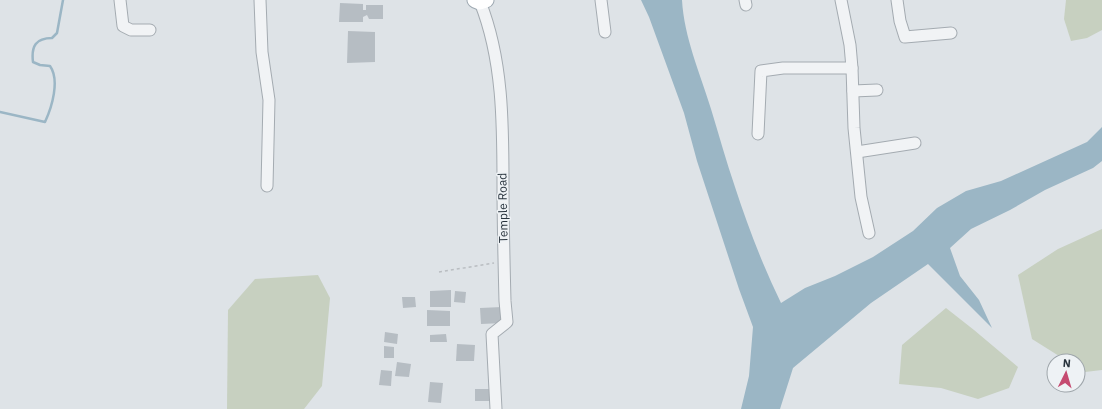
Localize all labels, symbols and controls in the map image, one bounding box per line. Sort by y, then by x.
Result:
street label: Temple Road [494,173,511,243]
north arrow [1046,353,1086,393]
text: N [1062,356,1071,370]

